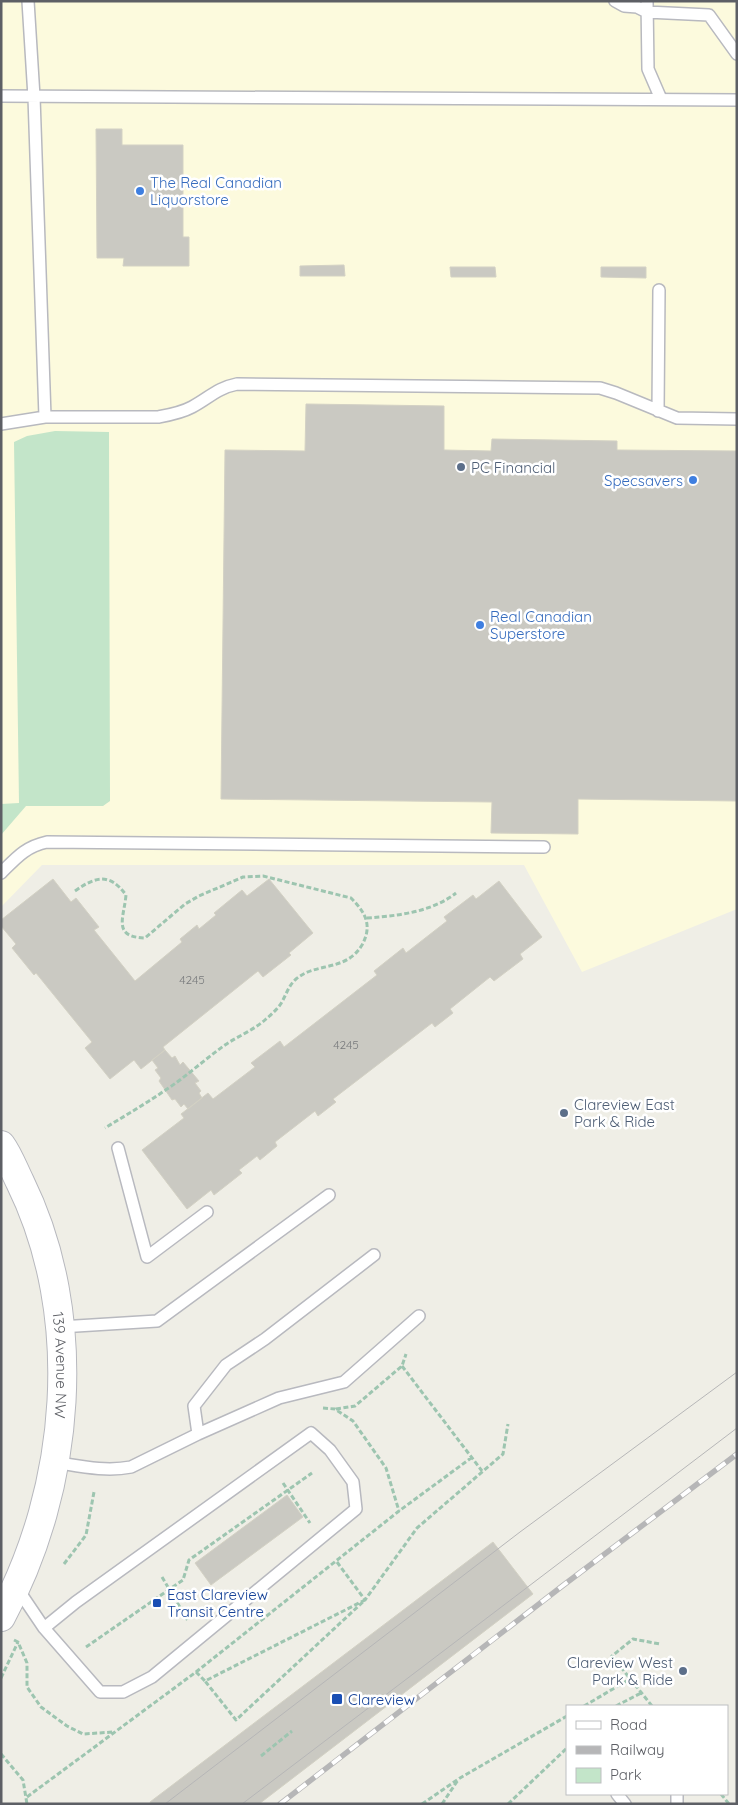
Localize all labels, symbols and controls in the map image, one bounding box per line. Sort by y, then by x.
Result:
place label: The Real Canadian Liquorstore [150,173,282,209]
marker: The Real Canadian Liquorstore [134,185,146,197]
place label: PC Financial [471,458,555,477]
marker: PC Financial [455,461,467,473]
place label: Specsavers [604,471,683,490]
marker: Specsavers [687,474,699,486]
place label: Real Canadian Superstore [490,607,592,643]
marker: Real Canadian Superstore [474,619,486,631]
house number: 4245 [179,972,205,987]
house number: 4245 [333,1037,359,1052]
place label: Clareview East Park & Ride [574,1095,675,1131]
marker: Clareview East Park & Ride [558,1107,570,1119]
street label: 139 Avenue NW [49,1311,72,1420]
place label: East Clareview Transit Centre [167,1585,268,1621]
marker: East Clareview Transit Centre [151,1597,163,1609]
place label: Clareview West Park & Ride [567,1653,673,1689]
marker: Clareview West Park & Ride [677,1665,689,1677]
place label: Clareview [348,1690,415,1709]
marker: Clareview [330,1692,344,1706]
legend [566,1705,728,1795]
text: Road [610,1715,647,1734]
text: Railway [610,1740,665,1759]
text: Park [610,1765,642,1784]

